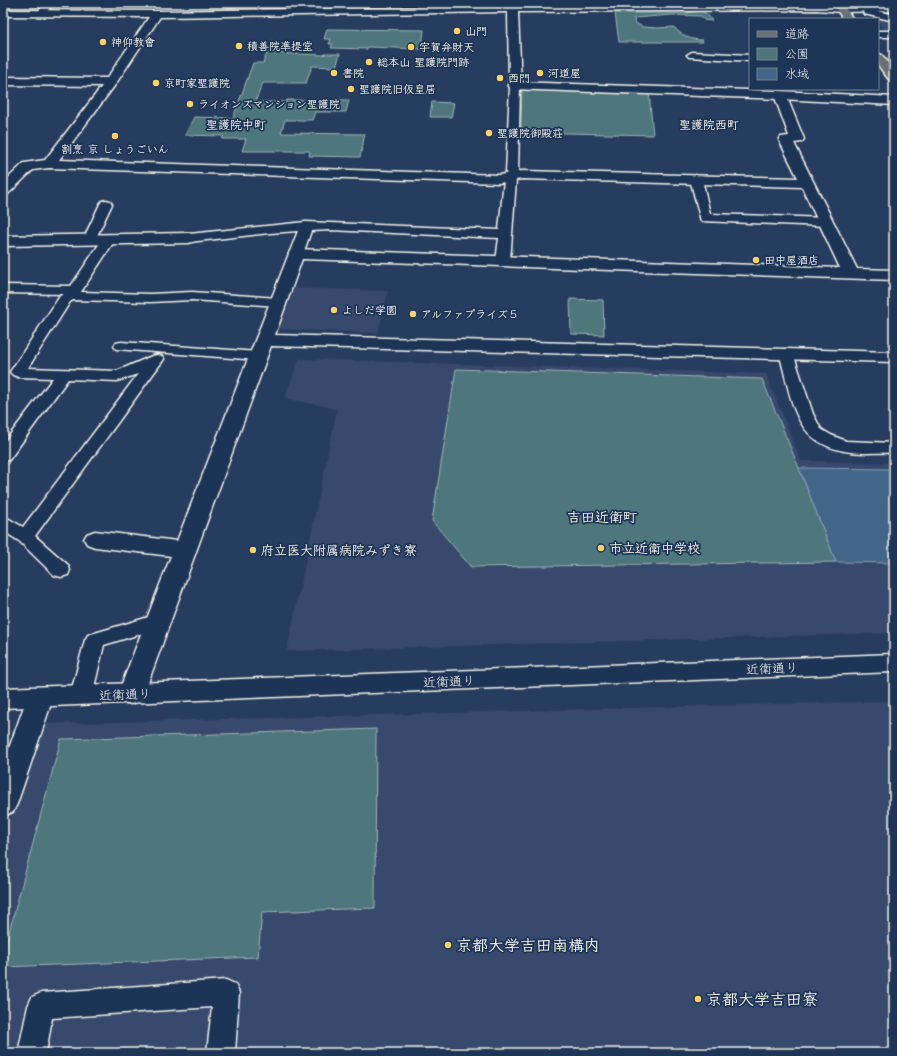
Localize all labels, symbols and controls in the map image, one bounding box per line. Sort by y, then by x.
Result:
legend [749,18,879,90]
place label: 山門 [465,23,487,41]
text: 道路 [785,25,809,44]
marker: 山門 [452,26,462,36]
place label: 神仰教會 [111,34,155,52]
marker: 神仰教會 [98,37,108,47]
place label: 積善院凖提堂 [247,38,313,56]
place label: 宇賀弁財天 [419,39,474,57]
marker: 積善院凖提堂 [234,41,244,51]
marker: 宇賀弁財天 [406,42,416,52]
text: 公園 [785,45,809,64]
place label: 総本山 聖護院門跡 [377,54,469,72]
marker: 総本山 聖護院門跡 [364,57,374,67]
place label: 書院 [342,65,364,83]
place label: 河道屋 [548,65,581,83]
text: 水域 [785,65,809,84]
marker: 書院 [329,68,339,78]
marker: 河道屋 [535,68,545,78]
place label: 西門 [508,70,530,88]
marker: 西門 [495,73,505,83]
place label: 京町家聖護院 [164,75,230,93]
marker: 京町家聖護院 [151,78,161,88]
place label: 聖護院旧仮皇居 [359,81,436,99]
marker: 聖護院旧仮皇居 [346,84,356,94]
place label: ライオンズマンション聖護院 [198,96,340,114]
marker: ライオンズマンション聖護院 [185,99,195,109]
district label: 聖護院中町 [206,116,266,135]
district label: 聖護院西町 [679,116,739,135]
place label: 聖護院御殿荘 [497,125,563,143]
marker: 聖護院御殿荘 [484,128,494,138]
marker: 割烹 京 しょうごいん [110,131,120,141]
place label: 割烹 京 しょうごいん [61,141,169,159]
place label: 田中屋酒店 [764,252,819,270]
marker: 田中屋酒店 [751,255,761,265]
place label: よしだ学園 [342,302,397,320]
marker: よしだ学園 [329,305,339,315]
place label: アルファプライズ５ [421,306,519,324]
marker: アルファプライズ５ [408,309,418,319]
district label: 吉田近衛町 [567,507,637,529]
place label: 市立近衛中学校 [609,539,700,560]
place label: 府立医大附属病院みずき寮 [261,541,417,562]
marker: 市立近衛中学校 [596,543,606,553]
marker: 府立医大附属病院みずき寮 [248,545,258,555]
street label: 近衛通り [746,658,798,681]
street label: 近衛通り [423,671,475,694]
street label: 近衛通り [99,684,151,707]
place label: 京都大学吉田南構内 [456,934,600,959]
marker: 京都大学吉田南構内 [443,940,453,950]
place label: 京都大学吉田寮 [706,988,818,1013]
marker: 京都大学吉田寮 [693,994,703,1004]

